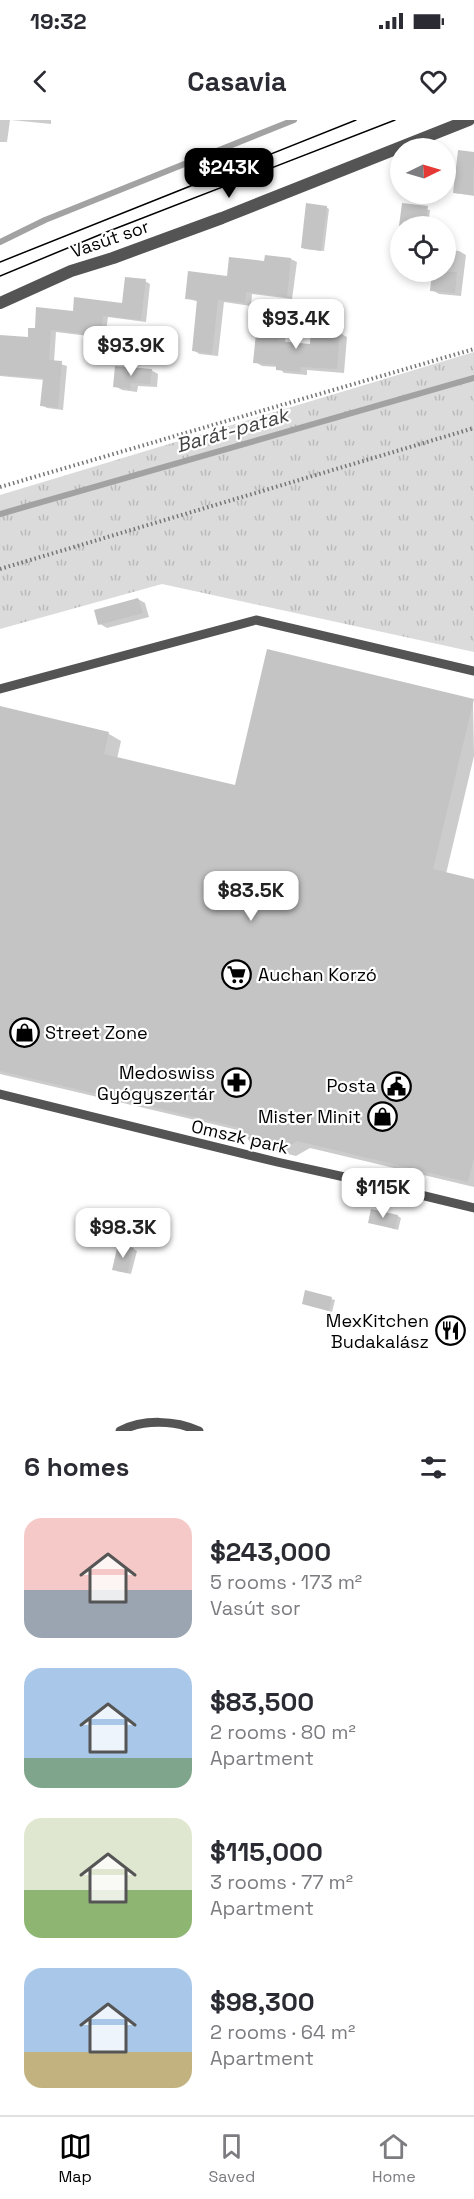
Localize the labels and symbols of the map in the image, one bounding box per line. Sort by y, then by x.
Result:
north arrow [390,138,456,204]
pin: $243K [187,148,271,199]
street label: Vasút sor [68,214,152,263]
pin: $93.4K [247,299,345,350]
pin: $93.9K [82,326,180,377]
water label: Barát-patak [173,401,293,458]
pin: $83.5K [202,871,300,922]
supermarket icon: Auchan Korzó [221,959,253,991]
place label: Auchan Korzó [258,963,377,986]
shop icon: Street Zone [8,1017,40,1049]
place label: Street Zone [45,1021,148,1044]
place label: Medoswiss Gyógyszertár [97,1061,215,1105]
pharmacy icon: Medoswiss Gyógyszertár [220,1067,252,1099]
public building icon: Posta [381,1070,413,1102]
place label: Posta [326,1074,376,1097]
shop icon: Mister Minit [366,1101,398,1133]
place label: Mister Minit [258,1105,361,1128]
street label: Omszk park [189,1114,291,1159]
pin: $115K [341,1168,425,1219]
pin: $98.3K [74,1208,172,1259]
place label: MexKitchen Budakalász [326,1309,429,1353]
restaurant icon: MexKitchen Budakalász [434,1315,466,1347]

